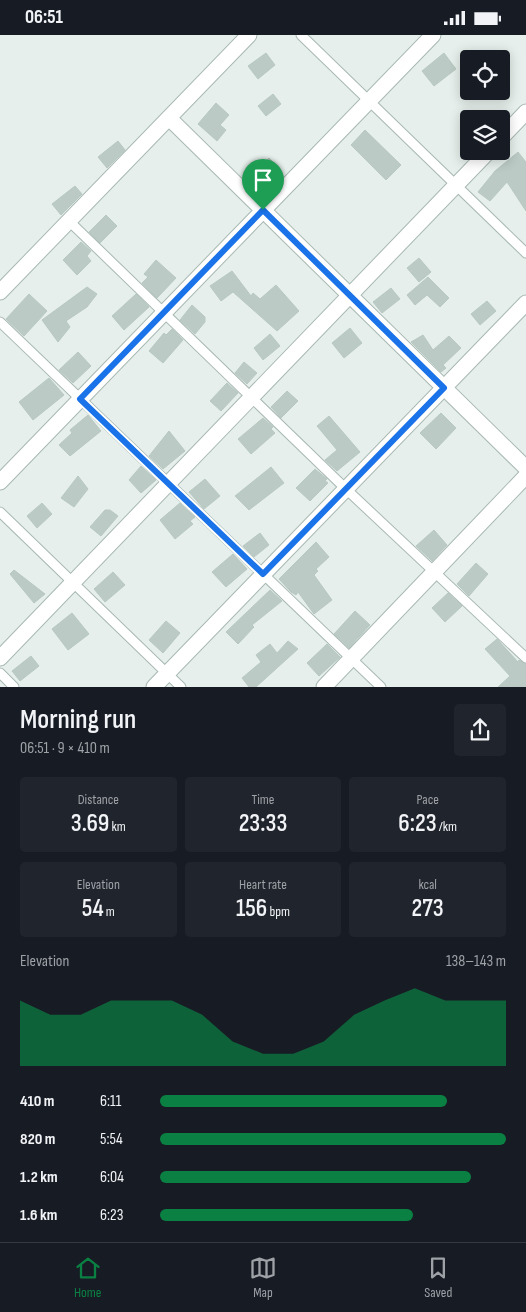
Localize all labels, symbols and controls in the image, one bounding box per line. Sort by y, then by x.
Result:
text: 06:51 [25,6,63,29]
map controls [460,50,510,160]
button: locate [460,50,510,100]
button: layers [460,110,510,160]
pin [242,159,284,210]
icon: arrive [249,166,277,194]
text: Morning run [20,703,136,736]
button: share [454,704,506,756]
text: 06:51 · 9 × 410 m [20,739,110,758]
text: Distance [78,791,119,808]
text: Time [252,791,274,808]
text: Pace [417,791,439,808]
text: 3.69 [71,808,109,839]
text: 23:33 [239,808,287,839]
text: 6:23 [398,808,437,839]
text: km [109,818,126,835]
text: /km [437,818,457,835]
text: Elevation [77,876,120,893]
text: Heart rate [239,876,287,893]
text: kcal [418,876,437,893]
text: 54 [82,893,104,924]
text: 156 [236,893,267,924]
text: 273 [412,893,444,924]
text: m [104,903,115,920]
text: bpm [267,903,290,920]
text: Elevation [20,952,69,971]
text: 138–143 m [446,952,506,971]
text: 410 m [20,1092,54,1111]
text: 6:11 [100,1092,121,1111]
text: 820 m [20,1130,55,1149]
text: 5:54 [100,1130,123,1149]
text: 1.2 km [20,1168,58,1187]
text: 6:04 [100,1168,124,1187]
text: 1.6 km [20,1206,57,1225]
text: 6:23 [100,1206,123,1225]
tab: Home [74,1254,102,1301]
tab: Map [249,1254,277,1301]
tab: Saved [424,1254,452,1301]

